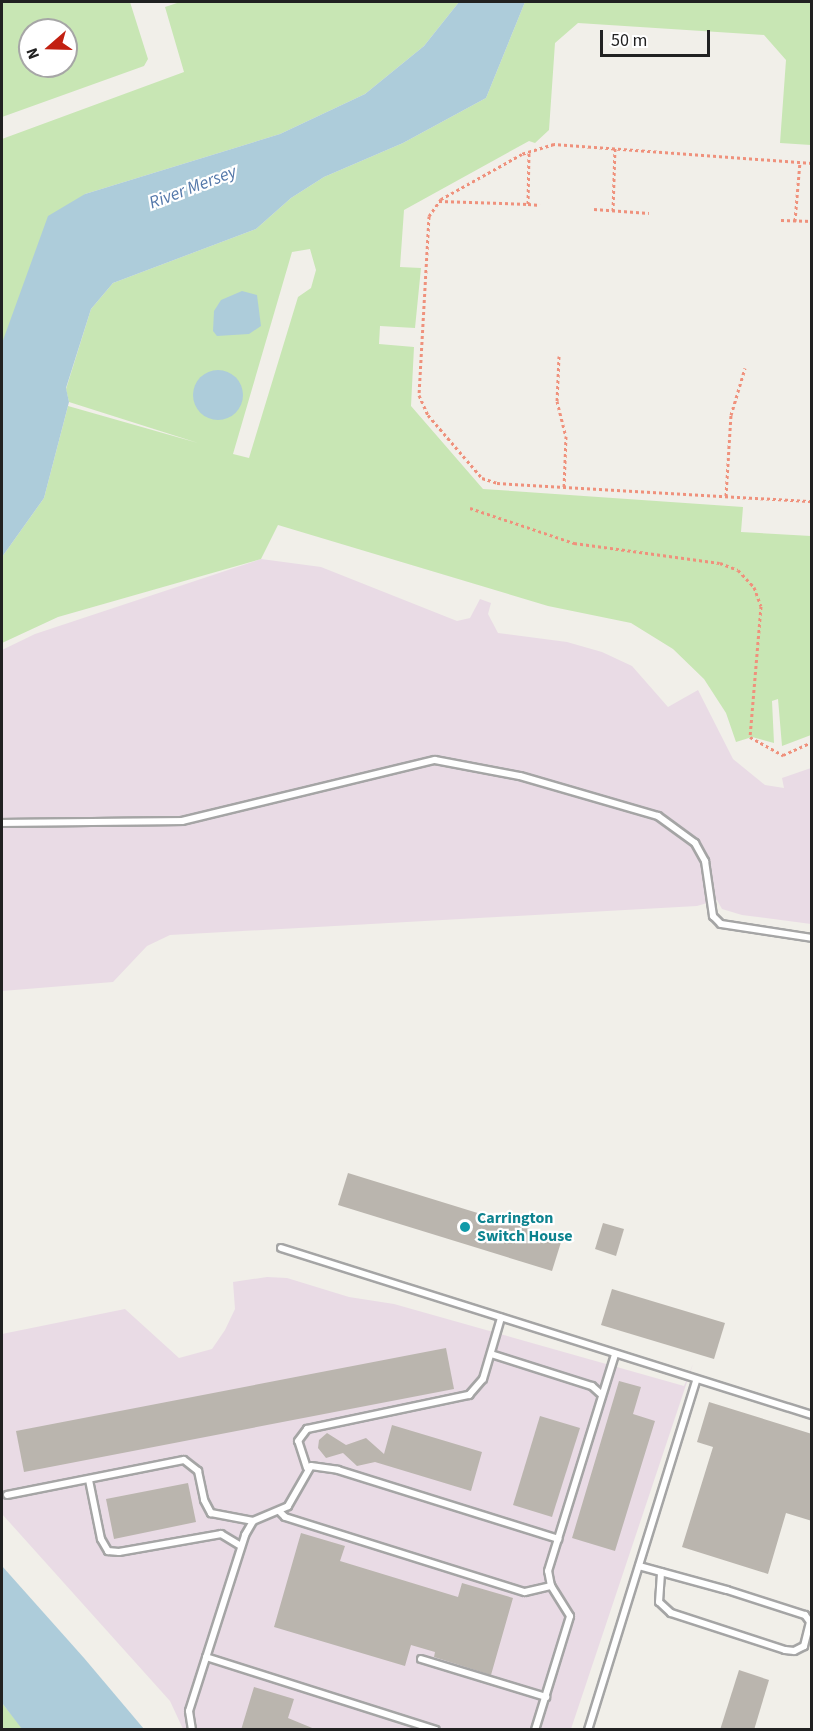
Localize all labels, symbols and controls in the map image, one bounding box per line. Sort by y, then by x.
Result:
north arrow [18,18,78,78]
scale bar [603,18,712,56]
text: 50 m [611,28,647,53]
text: N [21,45,45,62]
water label: River Mersey [146,161,240,215]
place label: Carrington Switch House [477,1208,573,1246]
marker: Carrington Switch House [458,1220,472,1234]

